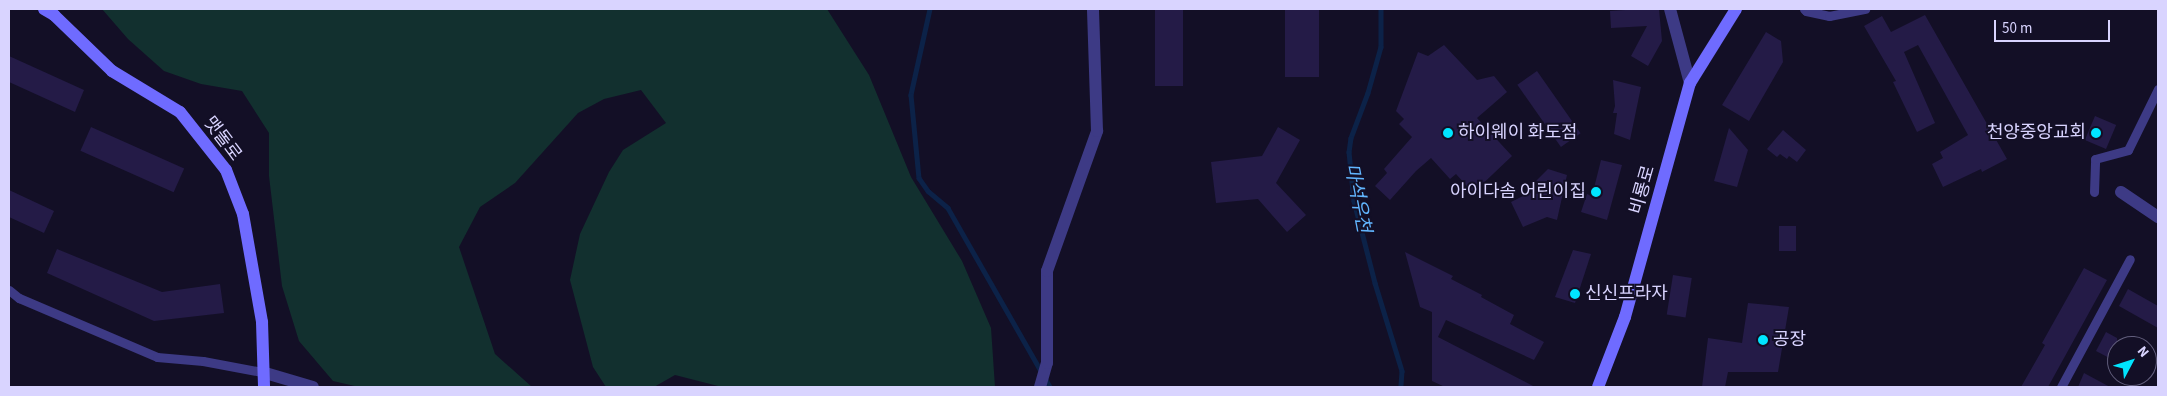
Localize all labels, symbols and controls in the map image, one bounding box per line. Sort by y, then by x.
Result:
scale bar [1997,10,2113,42]
text: 50 m [2002,18,2032,39]
street label: 맷돌로 [198,113,246,165]
place label: 하이웨이 화도점 [1458,122,1578,144]
place label: 천양중앙교회 [1987,122,2086,144]
marker: 하이웨이 화도점 [1442,127,1454,139]
marker: 천양중앙교회 [2090,127,2102,139]
water label: 마석우천 [1339,162,1375,234]
street label: 비룡로 [1626,163,1660,217]
place label: 아이다솜 어린이집 [1450,181,1586,203]
marker: 아이다솜 어린이집 [1590,186,1602,198]
place label: 신신프라자 [1585,283,1668,305]
marker: 신신프라자 [1569,288,1581,300]
place label: 공장 [1773,329,1806,351]
marker: 공장 [1757,334,1769,346]
north arrow [2107,336,2157,386]
text: N [2132,342,2153,362]

